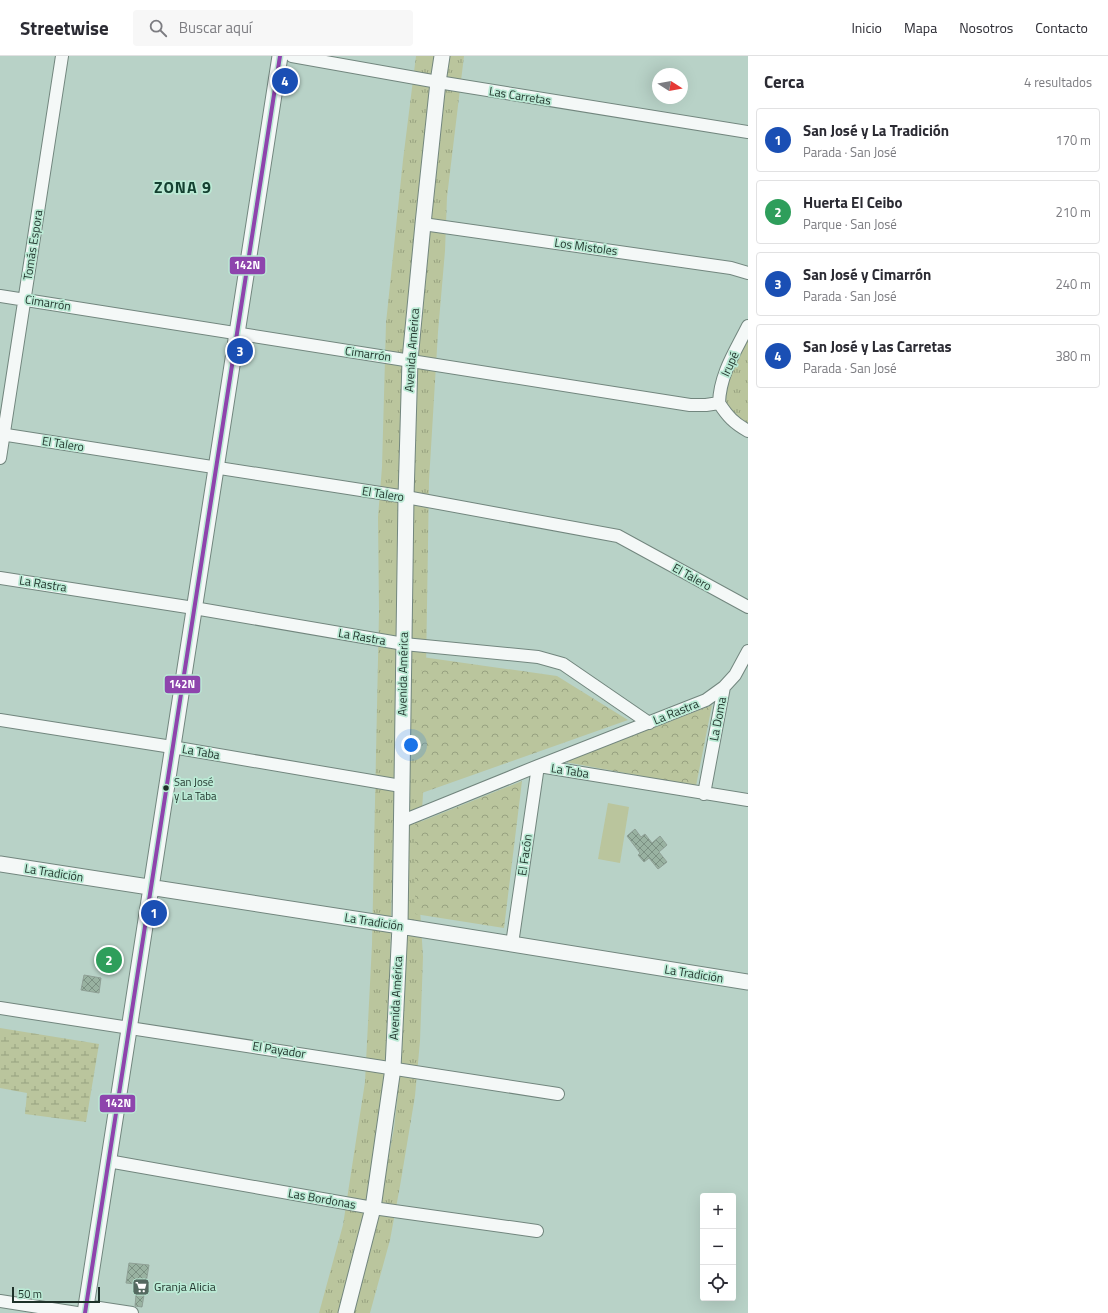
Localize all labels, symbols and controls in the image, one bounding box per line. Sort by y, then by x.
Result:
search box [133,10,413,46]
text: Streetwise [20,13,109,42]
text: Buscar aquí [179,16,252,39]
icon: search [147,17,169,39]
text: Inicio [851,17,882,38]
text: Mapa [904,17,937,38]
text: Nosotros [959,17,1013,38]
text: Contacto [1035,17,1088,38]
pin: 4 [272,66,298,96]
north arrow [652,68,688,104]
text: Cerca [764,69,804,95]
text: 4 resultados [1024,72,1092,92]
street label: Las Carretas [488,81,553,110]
text: San José y La Tradición [803,119,949,142]
text: 1 [774,130,782,150]
text: 170 m [1055,130,1091,150]
text: Parada · San José [803,142,897,162]
district label: ZONA 9 [154,175,212,199]
text: Huerta El Ceibo [803,191,902,214]
text: 2 [774,202,782,222]
text: 210 m [1055,202,1091,222]
street label: Tomás Espora [18,208,47,281]
text: Parque · San José [803,214,897,234]
street label: Los Mistoles [553,233,619,260]
line badge: 142N [229,256,266,275]
text: 142N [234,257,260,273]
text: San José y Cimarrón [803,263,931,286]
text: 3 [774,274,782,294]
text: 240 m [1055,274,1091,294]
text: Parada · San José [803,286,897,306]
street label: Cimarrón [24,290,72,316]
street label: Avenida América [399,307,424,393]
text: San José y Las Carretas [803,335,952,358]
pin: 3 [227,336,253,366]
street label: Cimarrón [344,341,392,366]
text: 4 [774,346,782,366]
text: 380 m [1055,346,1091,366]
street label: Irupé [715,348,744,380]
text: Parada · San José [803,358,897,378]
street label: El Talero [41,431,86,456]
street label: El Talero [361,481,406,506]
street label: El Talero [669,558,715,595]
street label: La Rastra [18,570,68,597]
street label: La Rastra [337,623,387,650]
street label: Avenida América [392,632,413,716]
line badge: 142N [164,675,201,694]
text: 142N [169,676,195,692]
street label: La Rastra [650,694,702,729]
street label: La Doma [704,695,731,743]
your location [401,735,421,755]
street label: La Taba [181,739,221,764]
street label: La Taba [550,758,590,783]
place label: San José y La Taba [174,774,217,804]
marker: San José y La Taba [161,783,171,793]
street label: El Facón [512,833,537,877]
street label: La Tradición [23,858,85,887]
pin: 1 [141,898,167,928]
street label: La Tradición [343,907,405,936]
pin: 2 [96,945,122,975]
street label: Avenida América [384,956,407,1040]
street label: La Tradición [663,959,725,988]
street label: El Payador [251,1036,307,1063]
line badge: 142N [99,1094,136,1113]
text: 142N [105,1095,131,1111]
street label: Las Bordonas [287,1183,358,1214]
map controls [700,1193,736,1301]
button: + [700,1193,736,1229]
button: − [700,1229,736,1265]
button: locate [700,1265,736,1301]
supermarket icon: Granja Alicia [131,1277,151,1297]
place label: Granja Alicia [154,1277,216,1296]
scale bar [12,1285,100,1304]
text: 50 m [18,1286,42,1302]

